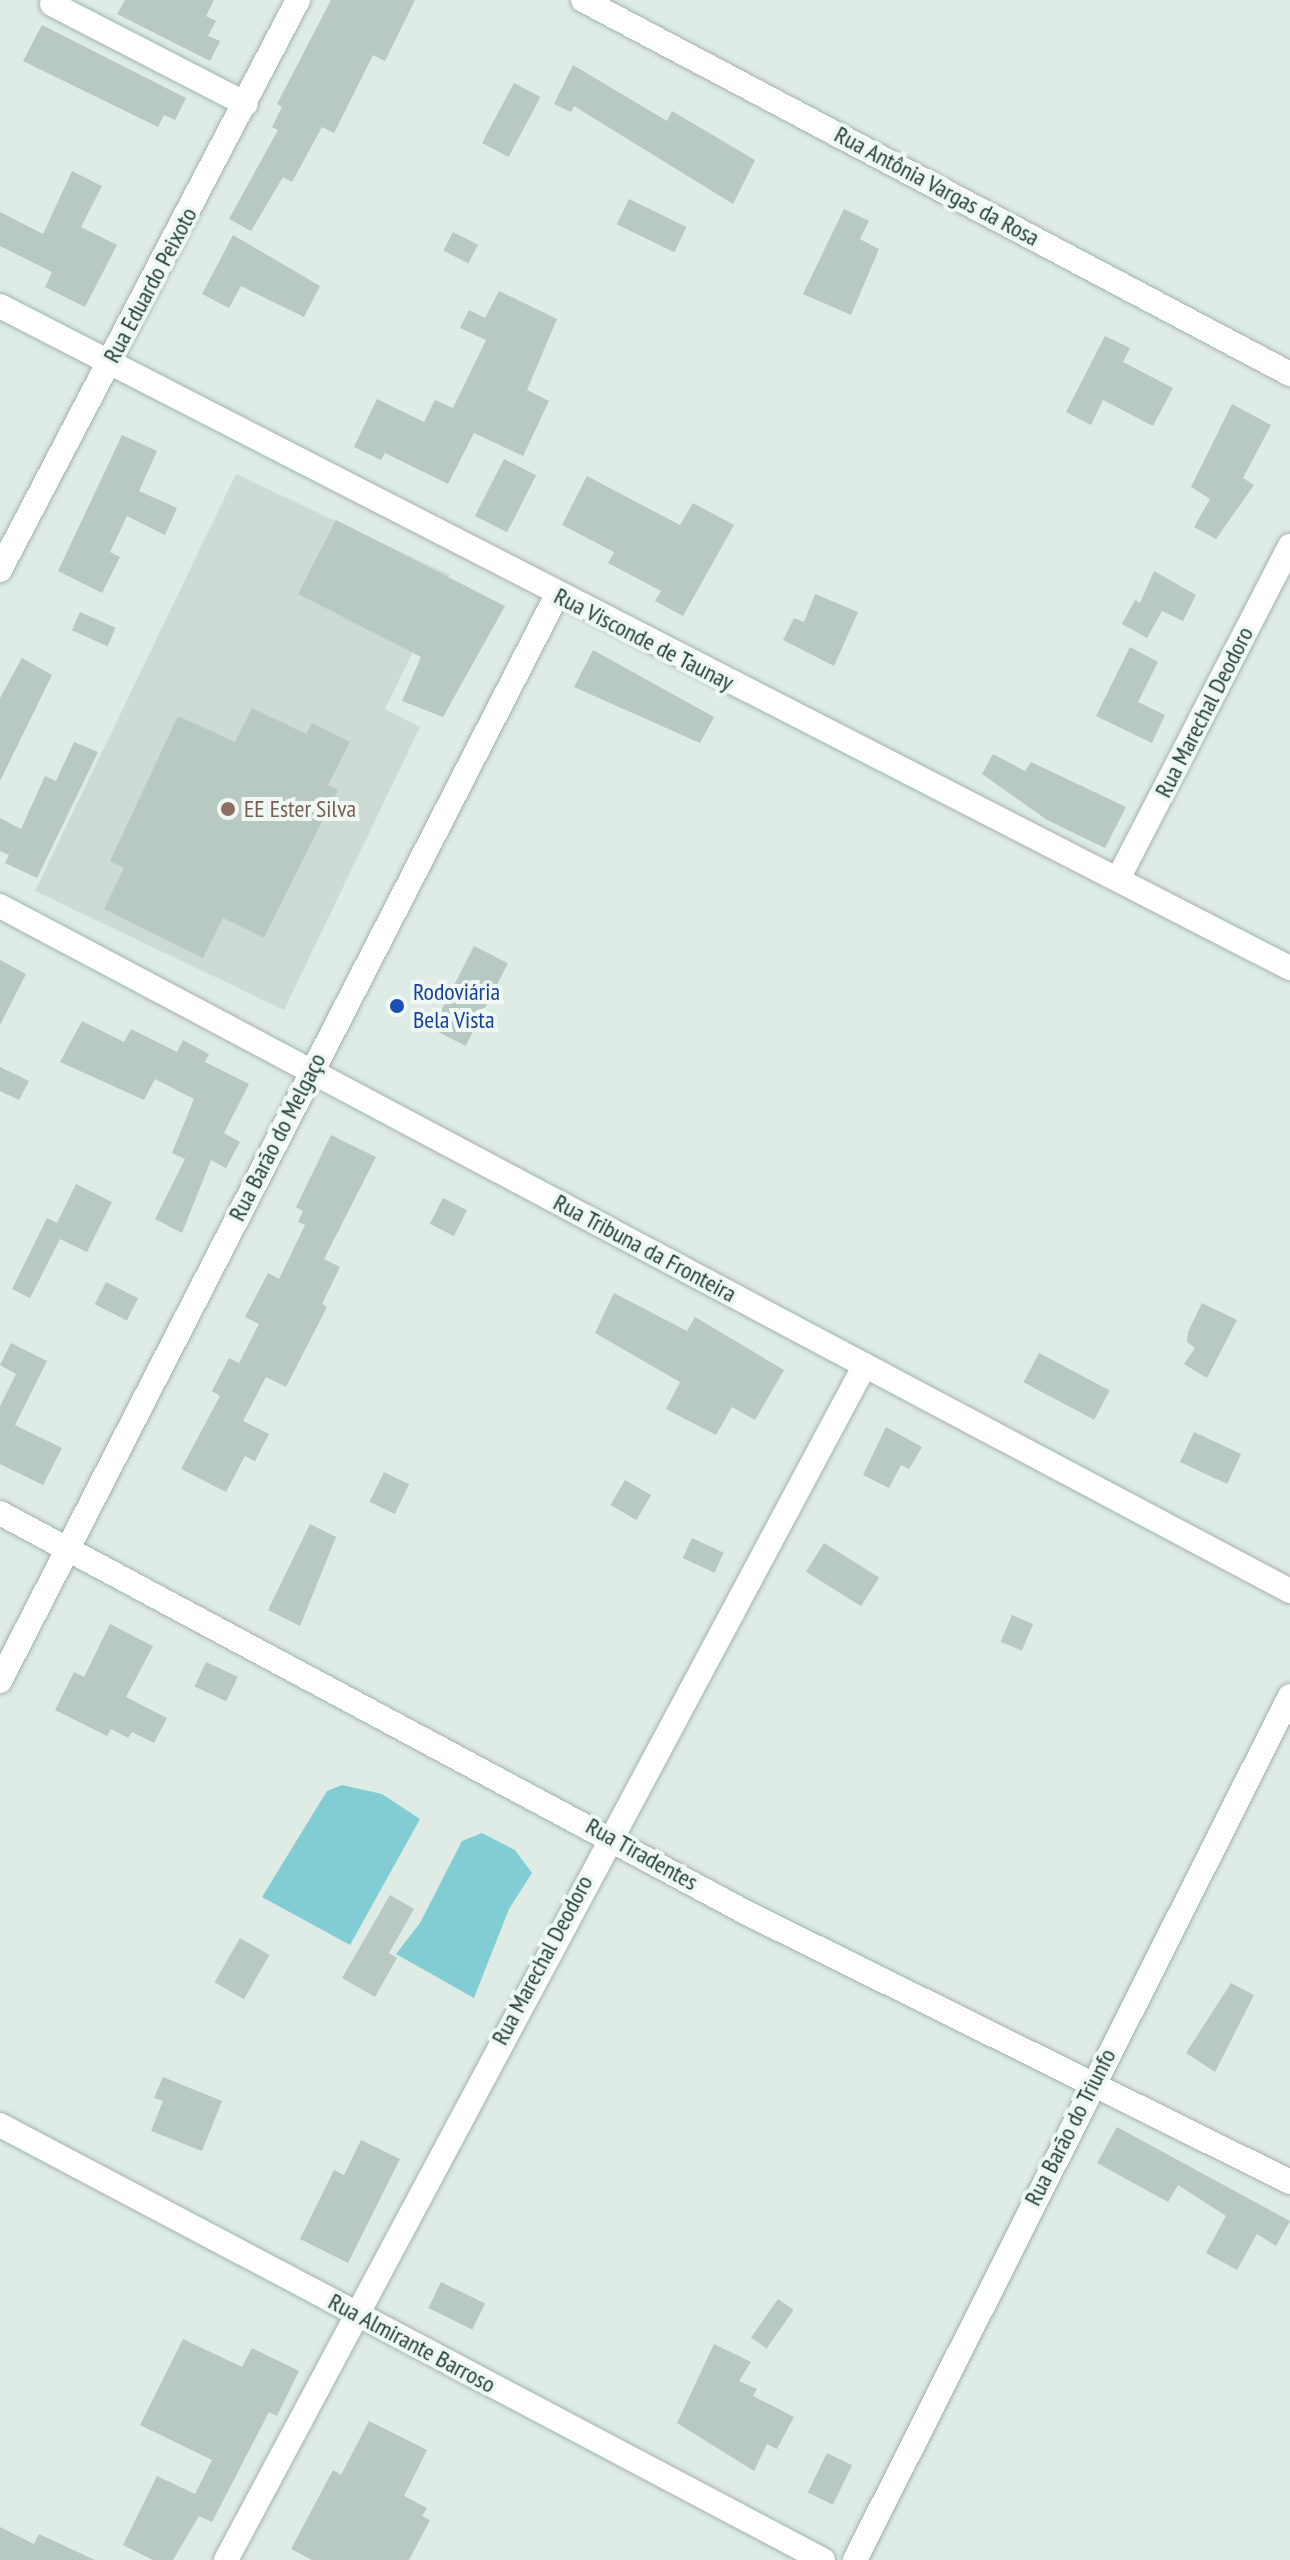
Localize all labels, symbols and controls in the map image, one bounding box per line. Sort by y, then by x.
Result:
street label: Rua Antônia Vargas da Rosa [829,120,1045,252]
street label: Rua Eduardo Peixoto [97,202,203,368]
street label: Rua Visconde de Taunay [549,581,739,697]
street label: Rua Marechal Deodoro [1149,622,1259,802]
place label: EE Ester Silva [244,795,356,823]
marker: EE Ester Silva [219,800,237,818]
place label: Rodoviária Bela Vista [413,978,500,1034]
marker: Rodoviária Bela Vista [388,997,406,1015]
street label: Rua Barão do Melgaço [222,1048,332,1226]
street label: Rua Tribuna da Fronteira [548,1188,742,1308]
street label: Rua Tiradentes [581,1811,703,1897]
street label: Rua Marechal Deodoro [485,1870,599,2050]
street label: Rua Barão do Triunfo [1018,2043,1122,2211]
street label: Rua Almirante Barroso [323,2287,501,2399]

